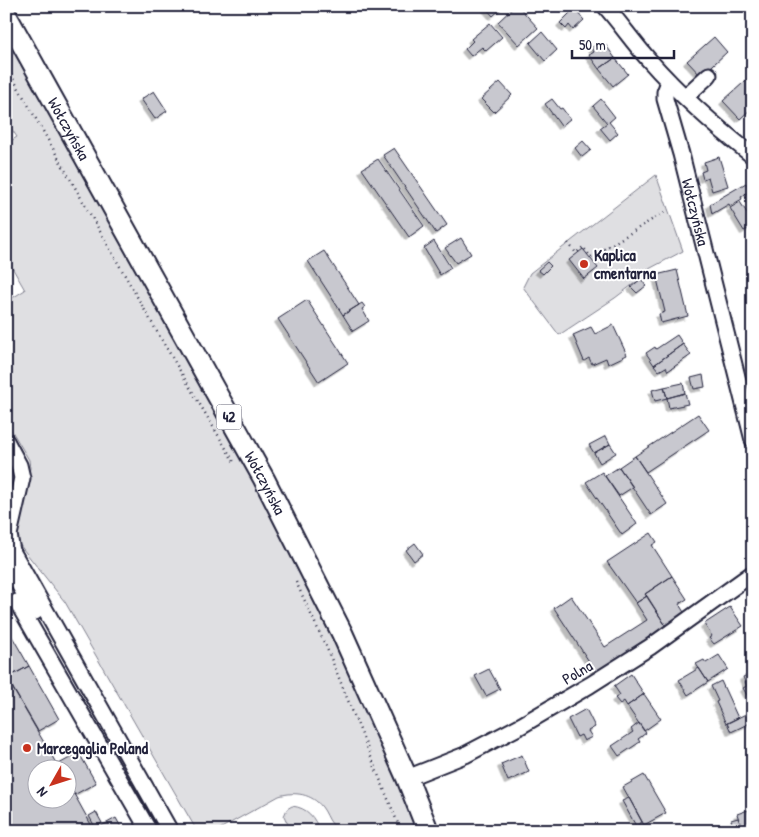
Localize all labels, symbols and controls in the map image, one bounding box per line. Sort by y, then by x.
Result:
scale bar [572,28,674,60]
text: 50 m [579,34,606,55]
street label: Wołczyńska [43,93,95,164]
street label: Wołczyńska [677,176,715,248]
place label: Kaplica cmentarna [594,244,657,284]
marker: Kaplica cmentarna [578,258,590,270]
road number: 42 [216,404,242,430]
street label: Wołczyńska [240,447,291,518]
street label: Polna [558,654,596,690]
place label: Marcegaglia Poland [37,737,149,760]
marker: Marcegaglia Poland [21,742,33,754]
north arrow [28,760,78,810]
text: N [31,783,51,801]

